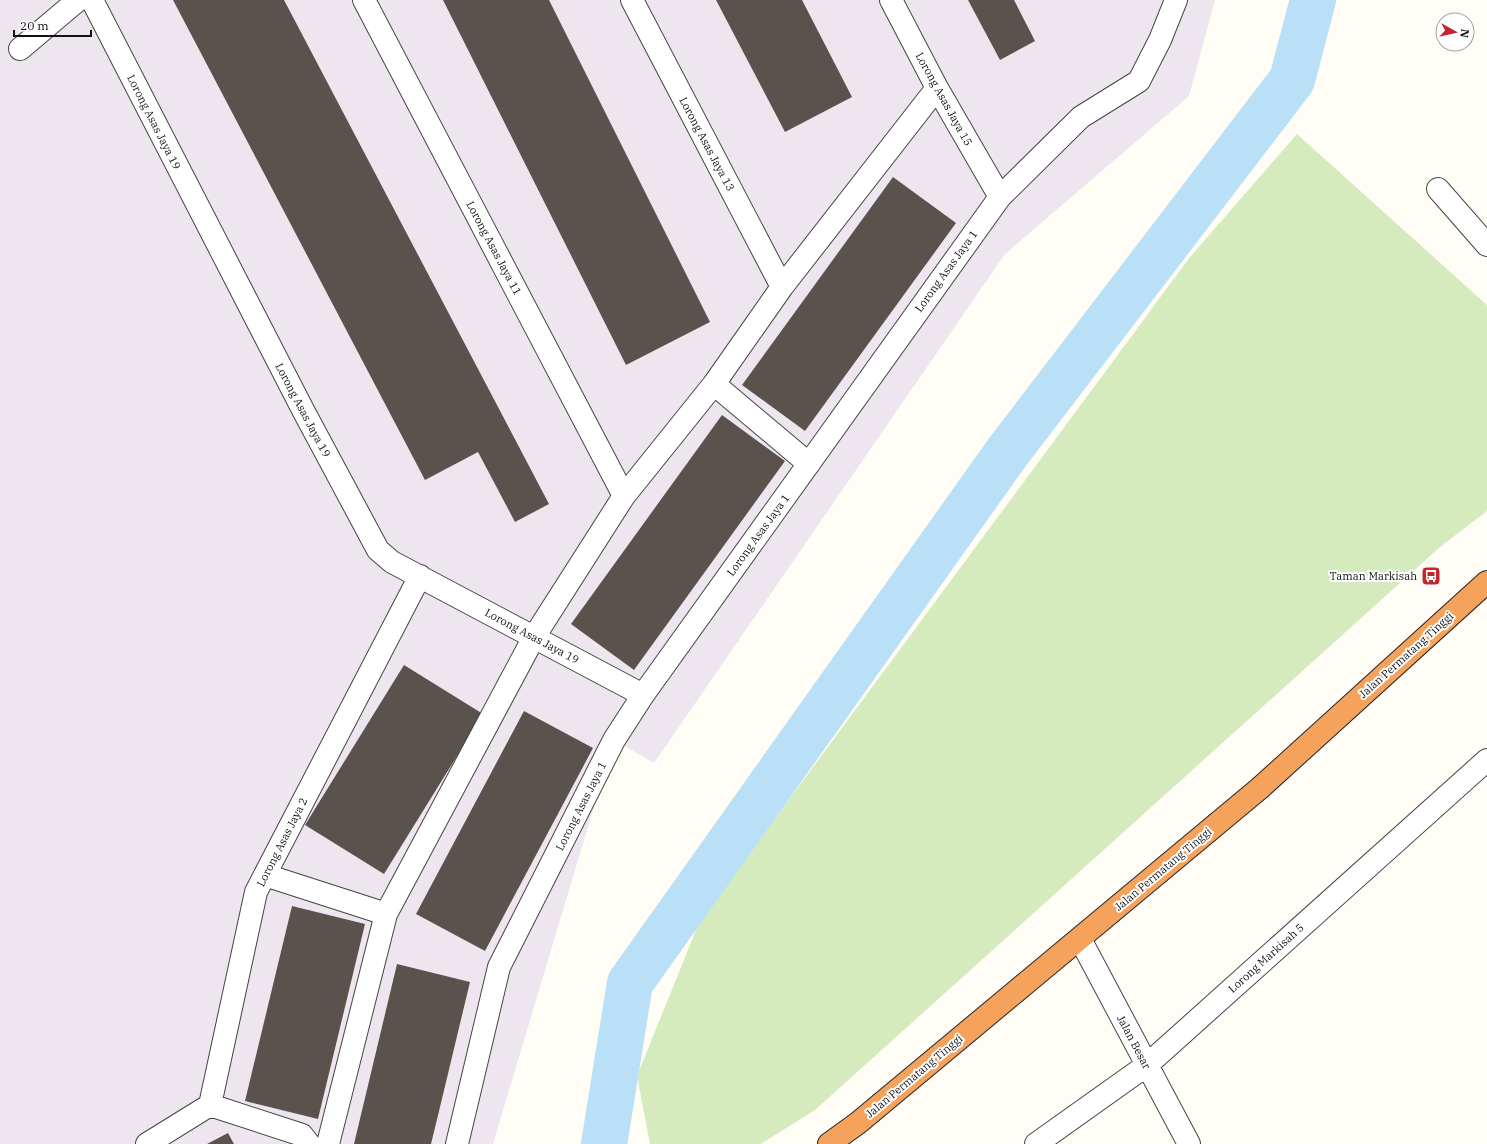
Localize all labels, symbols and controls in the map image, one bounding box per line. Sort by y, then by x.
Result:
scale bar [14,12,91,38]
north arrow [1435,12,1475,52]
text: 20 m [20,18,49,33]
text: N [1457,28,1472,39]
street label: Lorong Asas Jaya 15 [913,50,975,148]
street label: Lorong Asas Jaya 19 [124,72,184,172]
street label: Lorong Asas Jaya 13 [676,95,738,193]
street label: Lorong Asas Jaya 11 [463,199,525,297]
street label: Lorong Asas Jaya 1 [912,227,980,315]
street label: Lorong Asas Jaya 19 [272,361,334,459]
street label: Lorong Asas Jaya 1 [724,491,792,579]
bus stop icon: Taman Markisah [1420,565,1442,587]
place label: Taman Markisah [1330,569,1417,583]
street label: Lorong Asas Jaya 19 [483,605,581,667]
street label: Jalan Permatang Tinggi [1356,609,1456,701]
street label: Lorong Asas Jaya 1 [553,759,609,853]
street label: Lorong Asas Jaya 2 [254,795,310,889]
street label: Jalan Permatang Tinggi [1112,824,1215,914]
street label: Lorong Markisah 5 [1225,920,1307,996]
street label: Jalan Besar [1114,1012,1154,1072]
street label: Jalan Permatang Tinggi [863,1031,966,1121]

